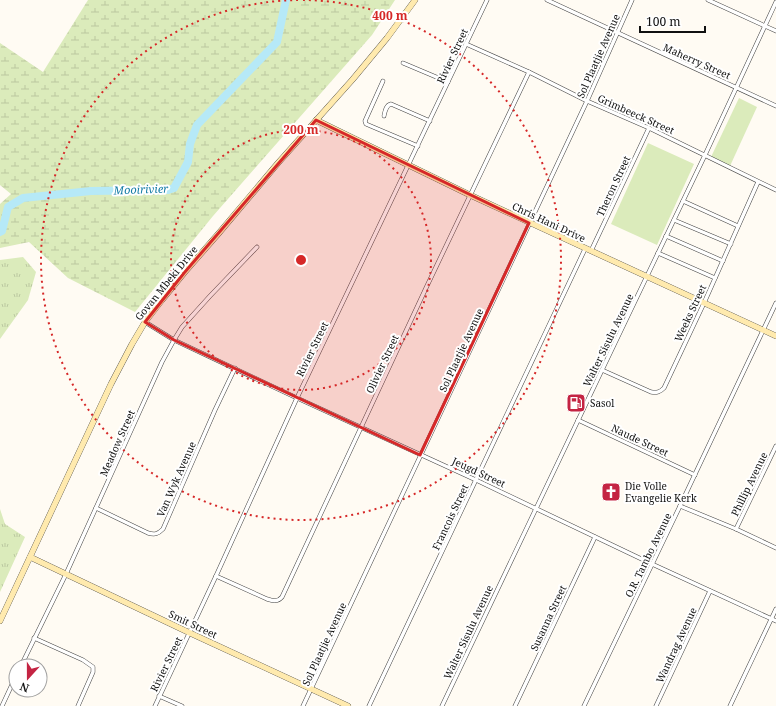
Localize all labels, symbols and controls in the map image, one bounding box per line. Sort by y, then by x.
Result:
text: 400 m [372,7,408,24]
scale bar [640,8,705,34]
street label: Sol Plaatjie Avenue [573,12,623,100]
text: 100 m [646,13,681,30]
street label: Rivier Street [433,26,471,86]
street label: Maherry Street [661,40,733,82]
street label: Grimbeeck Street [595,91,677,137]
text: 200 m [283,121,319,138]
street label: Theron Street [593,153,633,219]
water label: Mooirivier [112,181,169,197]
street label: Chris Hani Drive [510,199,588,245]
street label: Govan Mbeki Drive [132,243,200,323]
centre of rings [294,253,308,267]
street label: Weeks Street [671,282,710,344]
street label: Walter Sisulu Avenue [579,291,637,389]
street label: Sol Plaatjie Avenue [435,306,487,394]
street label: Rivier Street [293,319,331,379]
street label: Olivier Street [362,332,402,396]
fuel station icon: Sasol [565,392,587,414]
place label: Sasol [590,396,614,410]
street label: Meadow Street [96,407,138,478]
street label: Naude Street [609,421,671,460]
street label: Van Wyk Avenue [153,439,199,519]
street label: Phillip Avenue [727,450,771,518]
street label: Jeugd Street [449,453,508,491]
place label: Die Volle Evangelie Kerk [625,479,697,505]
street label: Francois Street [429,481,472,552]
church icon: Die Volle Evangelie Kerk [600,481,622,503]
street label: O.R. Tambo Avenue [621,510,675,600]
street label: Susanna Street [527,582,570,653]
street label: Walter Sisulu Avenue [440,583,496,681]
street label: Sol Plaatjie Avenue [298,600,350,688]
street label: Wandrag Avenue [652,605,700,685]
street label: Smit Street [166,607,220,642]
street label: Rivier Street [147,634,185,694]
north arrow [8,658,48,698]
text: N [17,679,31,696]

